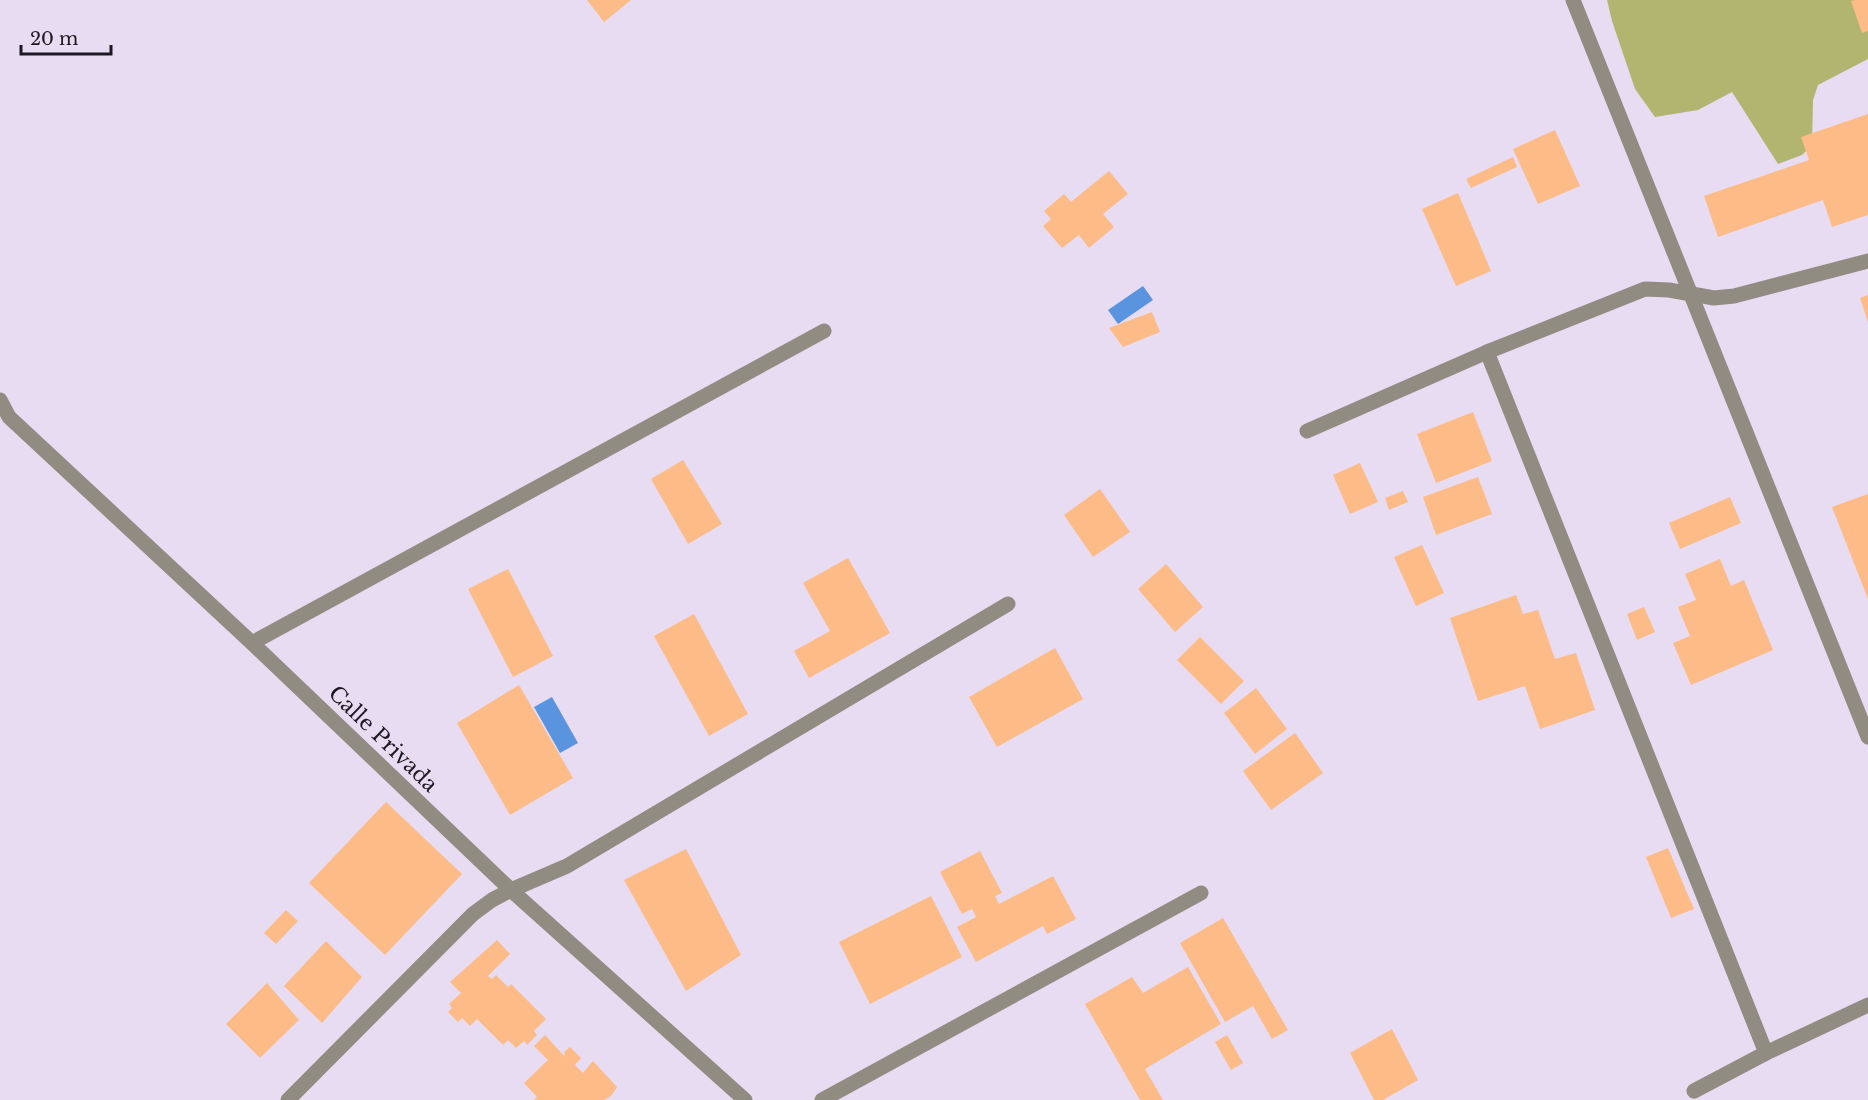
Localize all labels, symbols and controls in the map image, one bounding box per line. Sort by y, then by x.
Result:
scale bar [21,18,111,56]
text: 20 m [30,28,78,50]
street label: Calle Privada [323,680,443,798]

